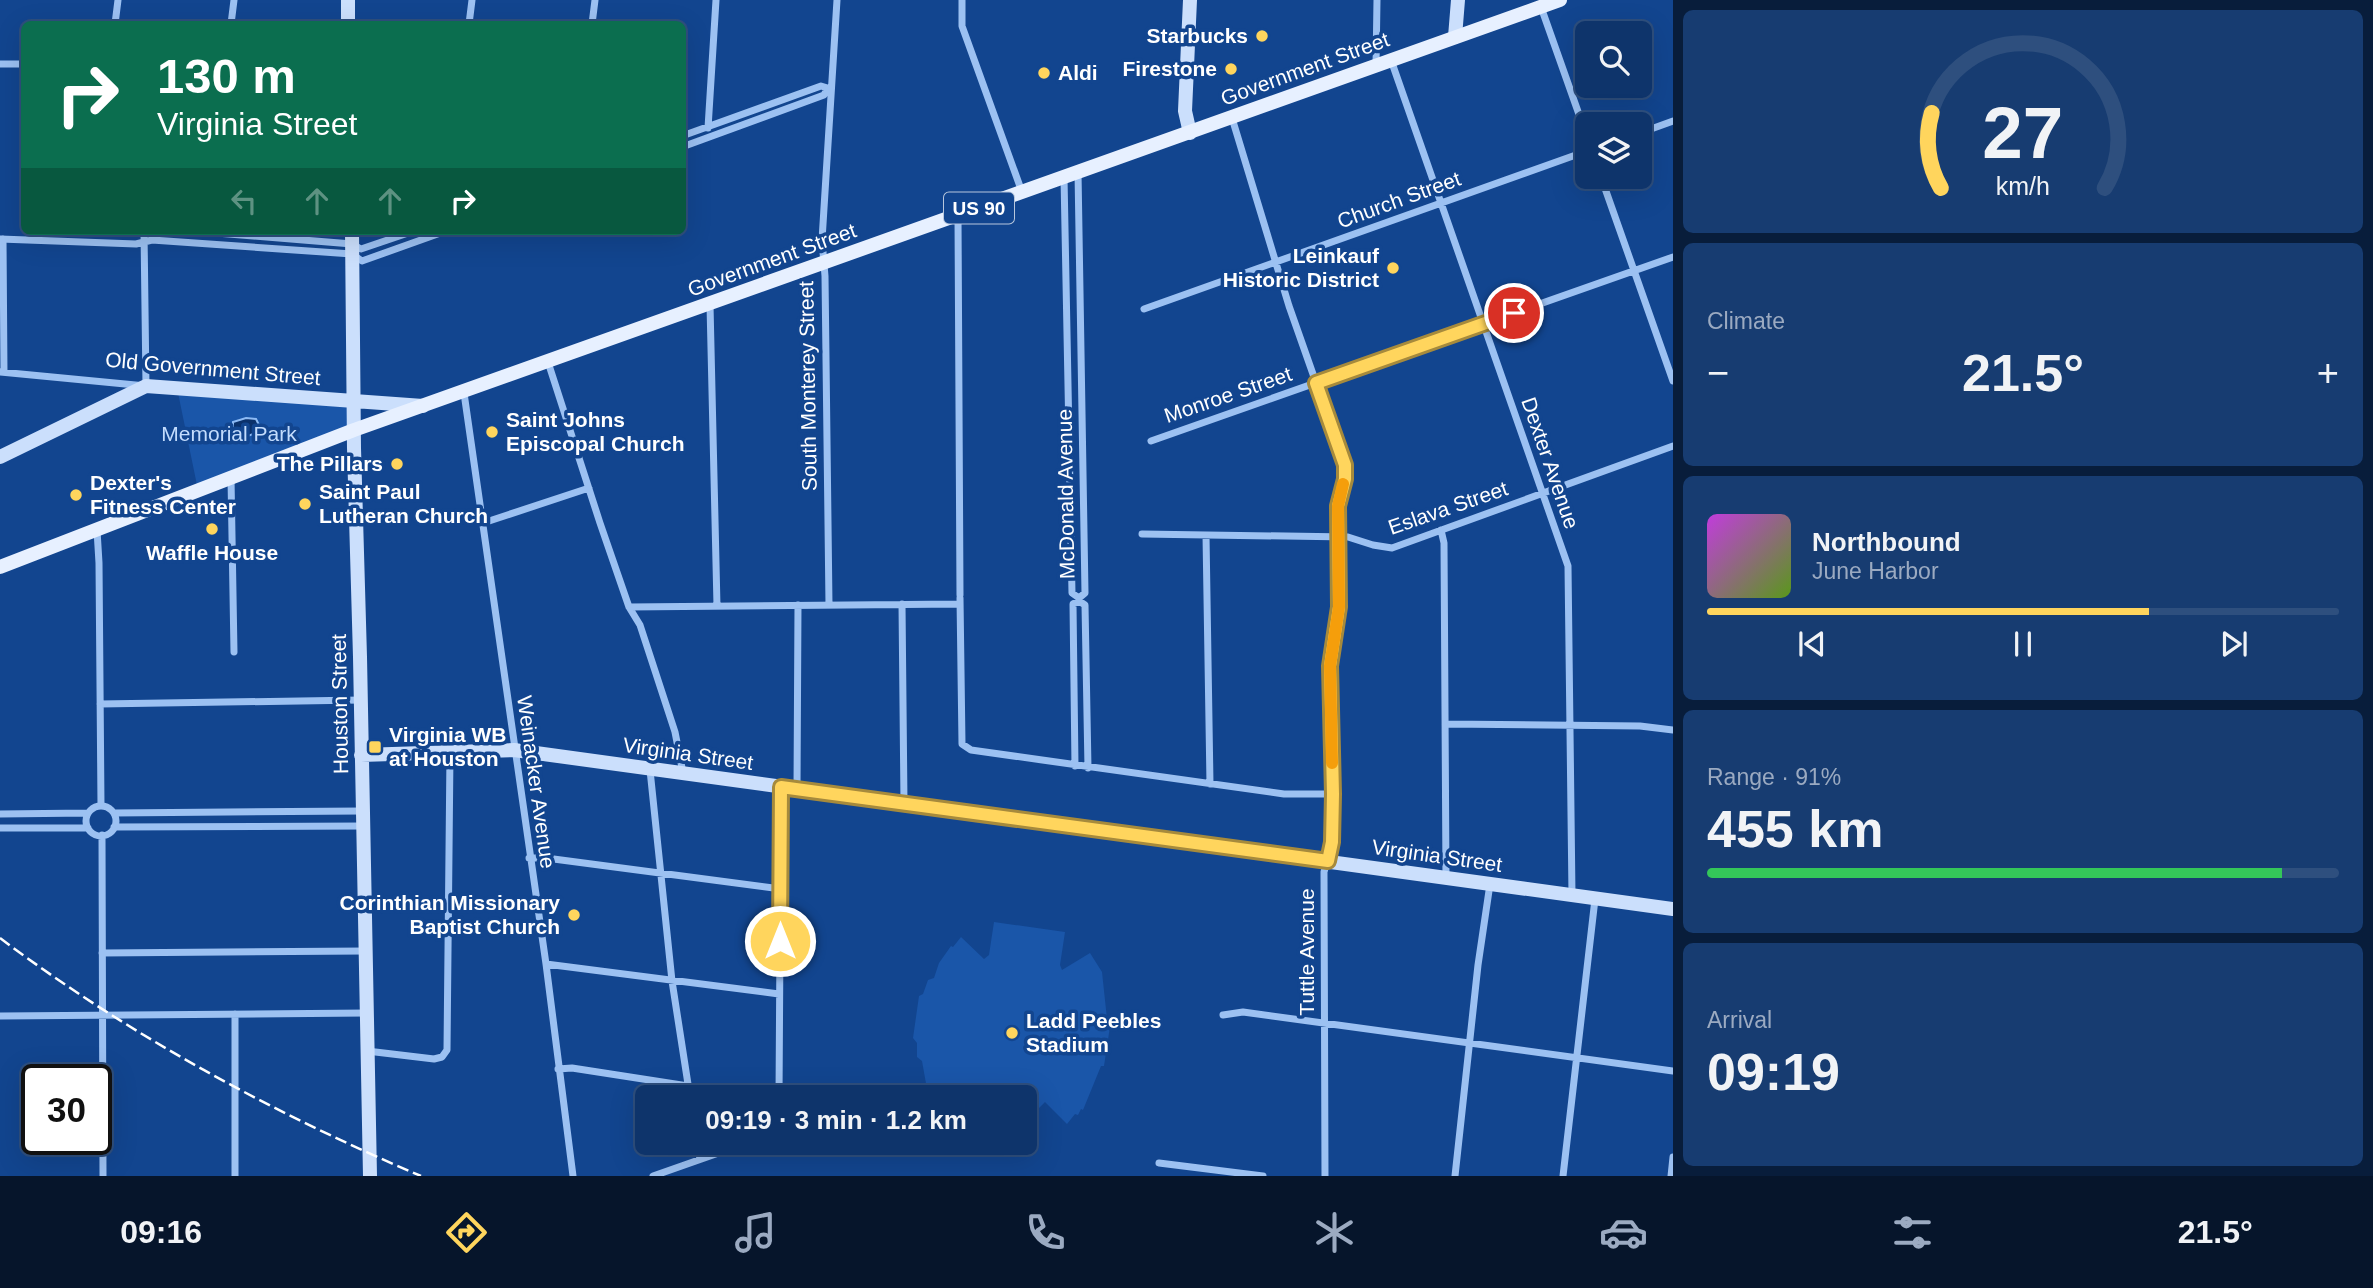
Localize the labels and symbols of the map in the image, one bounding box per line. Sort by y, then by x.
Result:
place label: Starbucks [1146,24,1248,47]
street label: Government Street [1218,27,1392,110]
marker: Starbucks [1254,28,1270,44]
place label: Firestone [1122,57,1217,80]
place label: Aldi [1058,61,1098,84]
marker: Firestone [1223,61,1239,77]
marker: Aldi [1036,65,1052,81]
street label: Church Street [1334,167,1464,232]
road number: US 90 [944,192,1014,224]
street label: Government Street [685,218,859,301]
place label: Leinkauf Historic District [1223,244,1380,291]
marker: Leinkauf Historic District [1385,260,1401,276]
street label: South Monterey Street [794,281,821,491]
pin [1484,283,1544,343]
street label: Old Government Street [104,348,322,389]
street label: Monroe Street [1161,362,1295,427]
street label: Dexter Avenue [1517,394,1584,532]
place label: Saint Johns Episcopal Church [506,408,685,455]
street label: McDonald Avenue [1053,409,1078,579]
park label: Memorial Park [161,422,297,445]
marker: Saint Johns Episcopal Church [484,424,500,440]
place label: The Pillars [277,452,383,475]
marker: The Pillars [389,456,405,472]
place label: Dexter's Fitness Center [90,471,236,518]
street label: Eslava Street [1385,476,1511,539]
place label: Saint Paul Lutheran Church [319,480,488,527]
marker: Dexter's Fitness Center [68,487,84,503]
marker: Saint Paul Lutheran Church [297,496,313,512]
marker: Waffle House [204,521,220,537]
place label: Waffle House [146,541,278,564]
street label: Houston Street [327,634,352,774]
street label: Weinacker Avenue [513,694,560,870]
place label: Virginia WB at Houston [389,723,506,770]
street label: Virginia Street [621,733,755,774]
marker: Virginia WB at Houston [367,739,383,755]
street label: Virginia Street [1370,835,1504,876]
street label: Tuttle Avenue [1295,888,1318,1016]
place label: Corinthian Missionary Baptist Church [339,891,560,938]
position arrow [743,904,817,978]
marker: Corinthian Missionary Baptist Church [566,907,582,923]
place label: Ladd Peebles Stadium [1026,1009,1161,1056]
marker: Ladd Peebles Stadium [1004,1025,1020,1041]
speed limit sign: 30 [21,1064,112,1155]

